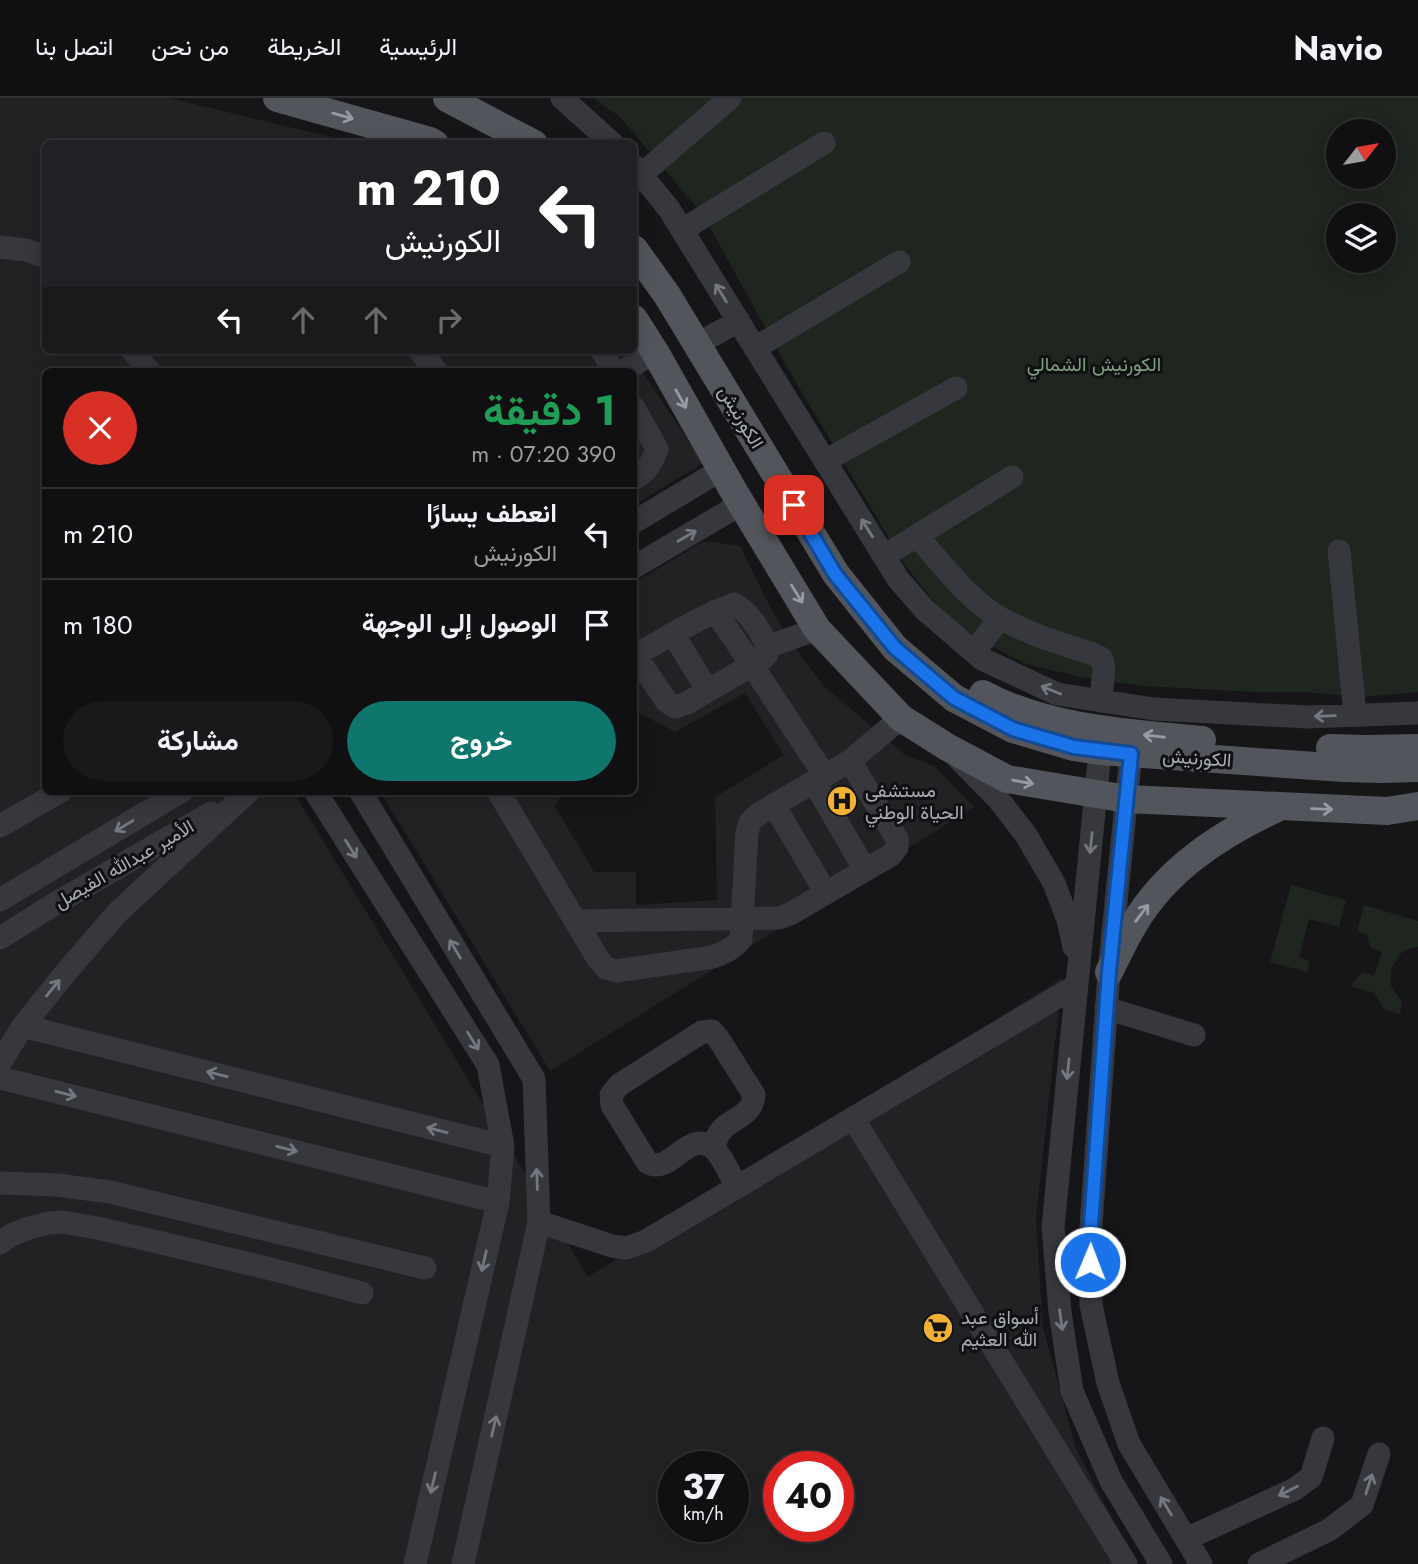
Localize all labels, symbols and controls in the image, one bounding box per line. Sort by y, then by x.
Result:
text: Navio [1293,25,1383,72]
text: اتصل بنا [35,29,113,64]
text: من نحن [151,29,229,64]
text: الخريطة [267,29,341,64]
text: الرئيسية [379,29,457,64]
one-way arrow [332,111,354,124]
north arrow [1326,119,1396,189]
map controls [1326,119,1396,273]
text: 210 m [357,153,501,223]
icon: left [525,168,616,259]
button: layers [1326,203,1396,273]
text: الكورنيش [385,218,501,264]
one-way arrow [714,284,729,303]
icon: left [211,301,249,339]
icon: ahead [284,301,322,339]
icon: ahead [357,301,395,339]
icon: right [430,301,468,339]
park label: الكورنيش الشمالي [1027,351,1161,380]
text: 1 دقيقة [483,380,616,441]
street label: الكورنيش [712,380,770,454]
one-way arrow [674,388,688,408]
button: close [63,391,137,465]
text: 390 m · 07:20 [471,437,616,471]
pin [764,475,824,535]
icon: arrive [775,486,813,524]
text: انعطف يسارًا [426,494,557,532]
text: 210 m [63,515,133,553]
icon: left [578,515,616,553]
one-way arrow [859,519,873,539]
one-way arrow [677,529,697,543]
text: الكورنيش [473,536,557,570]
one-way arrow [790,584,804,604]
text: الوصول إلى الوجهة [362,604,557,642]
text: 180 m [63,606,133,644]
icon: arrive [578,606,616,644]
one-way arrow [1041,683,1062,696]
button: مشاركة [63,701,333,781]
button: خروج [347,701,616,781]
one-way arrow [1314,710,1337,723]
one-way arrow [1144,729,1166,742]
street label: الكورنيش [1162,742,1232,774]
one-way arrow [1011,775,1034,789]
place label: مستشفى الحياة الوطني [865,777,964,828]
hospital icon: مستشفى الحياة الوطني [825,784,859,818]
one-way arrow [1311,802,1334,815]
street label: الأمير عبدالله الفيصل [49,813,199,915]
one-way arrow [114,819,134,833]
one-way arrow [1084,831,1097,854]
one-way arrow [345,838,359,858]
one-way arrow [1134,903,1149,922]
one-way arrow [448,939,462,959]
one-way arrow [46,979,61,997]
one-way arrow [465,1031,480,1050]
one-way arrow [1061,1057,1074,1080]
one-way arrow [206,1067,228,1080]
one-way arrow [54,1088,77,1101]
one-way arrow [426,1123,449,1136]
one-way arrow [275,1143,298,1156]
one-way arrow [531,1167,544,1190]
position arrow [1053,1225,1127,1299]
one-way arrow [477,1249,491,1272]
place label: أسواق عبد الله العثيم [961,1304,1039,1353]
one-way arrow [1055,1308,1068,1331]
supermarket icon: أسواق عبد الله العثيم [921,1311,955,1345]
one-way arrow [487,1415,501,1438]
speed limit sign: 40 [763,1451,854,1542]
text: 37 [682,1462,725,1512]
one-way arrow [426,1471,439,1493]
one-way arrow [1364,1473,1376,1495]
one-way arrow [1278,1485,1299,1499]
one-way arrow [1158,1496,1172,1516]
text: km/h [683,1501,724,1527]

